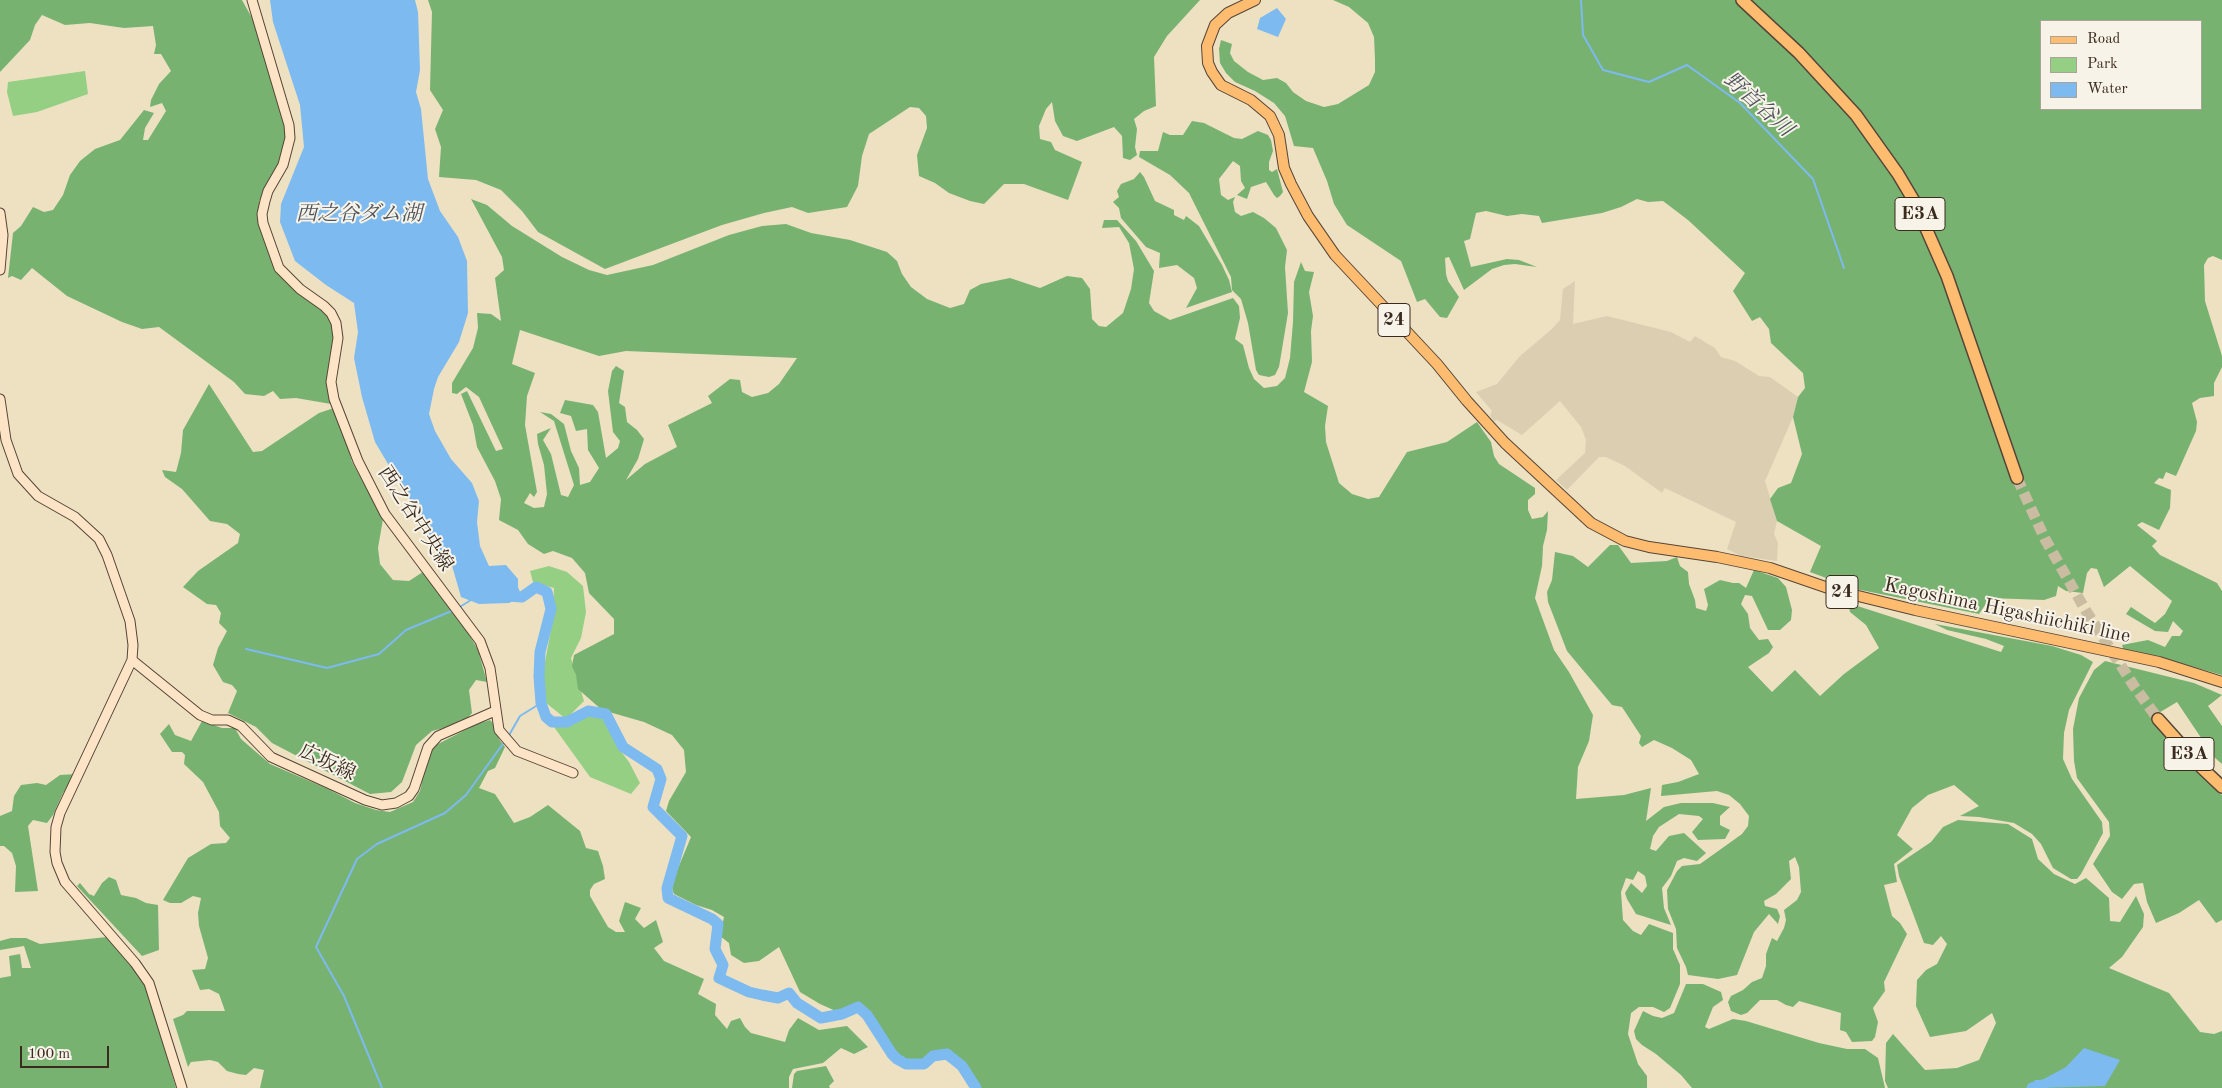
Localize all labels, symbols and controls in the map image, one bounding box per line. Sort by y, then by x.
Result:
legend [2040,20,2202,110]
text: Road [2087,32,2120,47]
text: Park [2087,57,2118,72]
water label: 野首谷川 [1718,68,1798,142]
text: Water [2087,82,2128,97]
road number: E3A [1895,198,1945,230]
water label: 西之谷ダム湖 [296,201,422,227]
road number: 24 [1378,304,1410,336]
street label: 西之谷中央線 [372,462,458,576]
street label: Kagoshima Higashiichiki line [1882,573,2132,649]
road number: 24 [1826,576,1858,608]
road number: E3A [2164,738,2214,771]
street label: 広坂線 [295,739,359,787]
scale bar [22,1036,111,1068]
text: 100 m [28,1047,70,1062]

